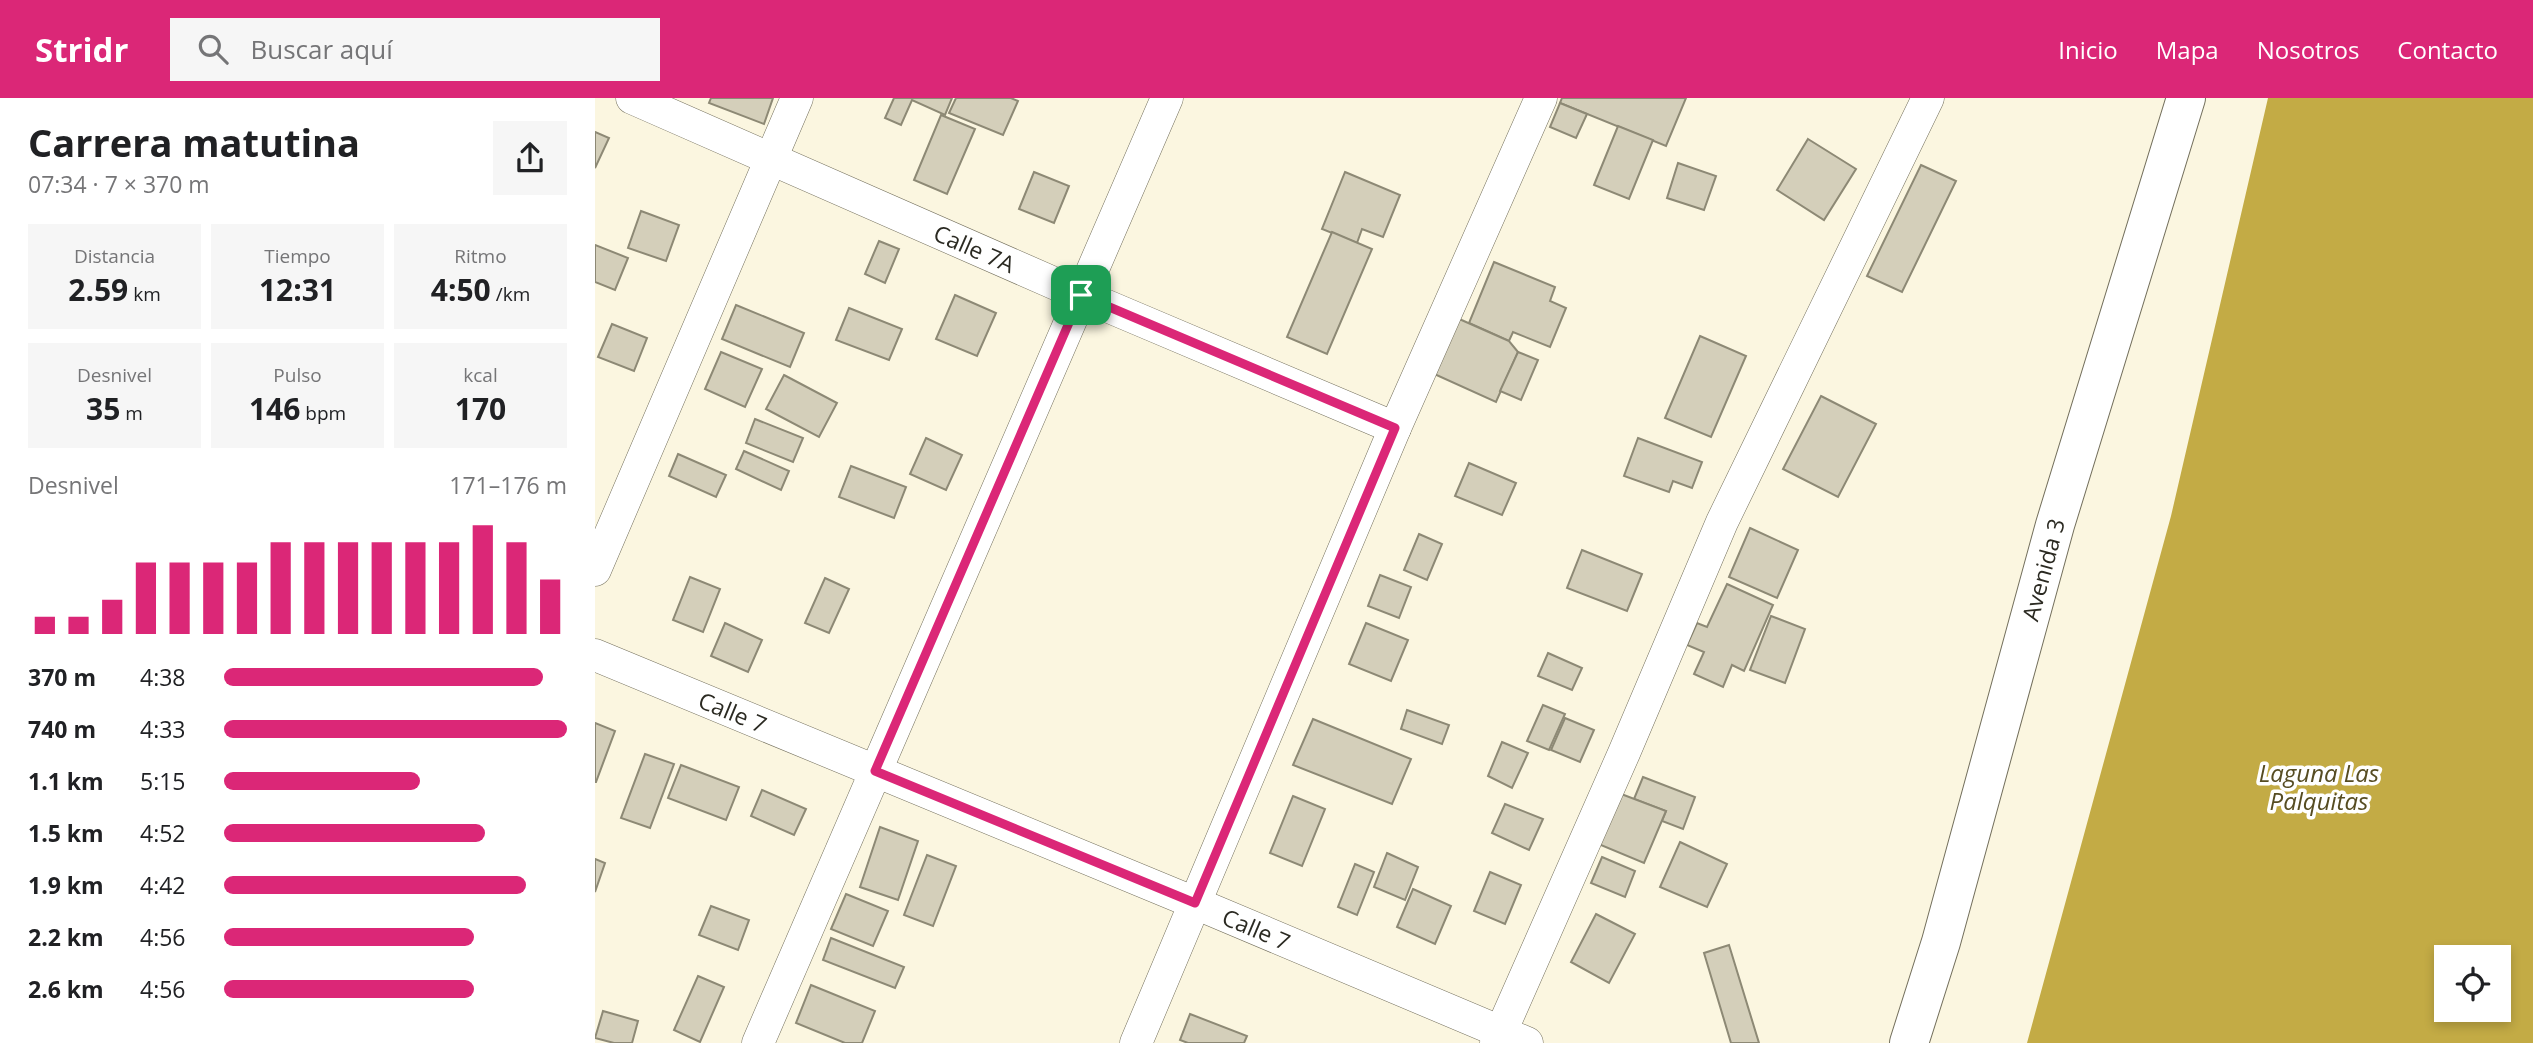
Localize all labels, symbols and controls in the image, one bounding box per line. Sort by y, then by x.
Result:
search box [170,18,660,81]
text: Stridr [35,27,128,72]
icon: search [194,30,232,68]
text: Buscar aquí [250,31,393,67]
text: Inicio [2058,33,2118,66]
text: Mapa [2156,33,2219,66]
text: Nosotros [2257,33,2359,66]
text: Contacto [2397,33,2498,66]
text: Carrera matutina [28,116,360,168]
button: share [493,121,567,195]
text: 07:34 · 7 × 370 m [28,168,210,200]
street label: Calle 7A [929,216,1020,280]
text: Distancia [74,243,155,269]
text: Tiempo [264,243,331,269]
text: Ritmo [454,243,507,269]
pin [1051,265,1111,325]
text: 2.59 [68,269,128,310]
text: 12:31 [259,269,336,310]
text: 4:50 [431,269,491,310]
icon: arrive [1062,276,1100,314]
text: km [128,281,161,307]
text: /km [491,281,530,307]
text: Desnivel [77,362,152,388]
text: Pulso [273,362,322,388]
text: kcal [463,362,498,388]
text: 35 [86,388,120,429]
text: 146 [249,388,300,429]
text: 170 [455,388,506,429]
text: m [120,400,143,426]
text: bpm [300,400,346,426]
text: Desnivel [28,469,119,501]
text: 171–176 m [449,469,567,501]
street label: Avenida 3 [2014,515,2072,624]
text: 370 m [28,661,96,693]
text: 4:38 [140,661,186,693]
street label: Calle 7 [694,684,772,740]
text: 740 m [28,713,96,745]
text: 4:33 [140,713,186,745]
water label: Laguna Las Palquitas [2259,756,2379,817]
text: 1.1 km [28,765,104,797]
text: 5:15 [140,765,186,797]
text: 1.5 km [28,817,104,849]
text: 4:52 [140,817,186,849]
text: 1.9 km [28,869,104,901]
text: 4:42 [140,869,186,901]
street label: Calle 7 [1218,900,1295,957]
text: 2.2 km [28,921,104,953]
text: 4:56 [140,921,186,953]
map controls [2434,945,2511,1022]
button: locate [2434,945,2511,1022]
text: 2.6 km [28,973,104,1005]
text: 4:56 [140,973,186,1005]

